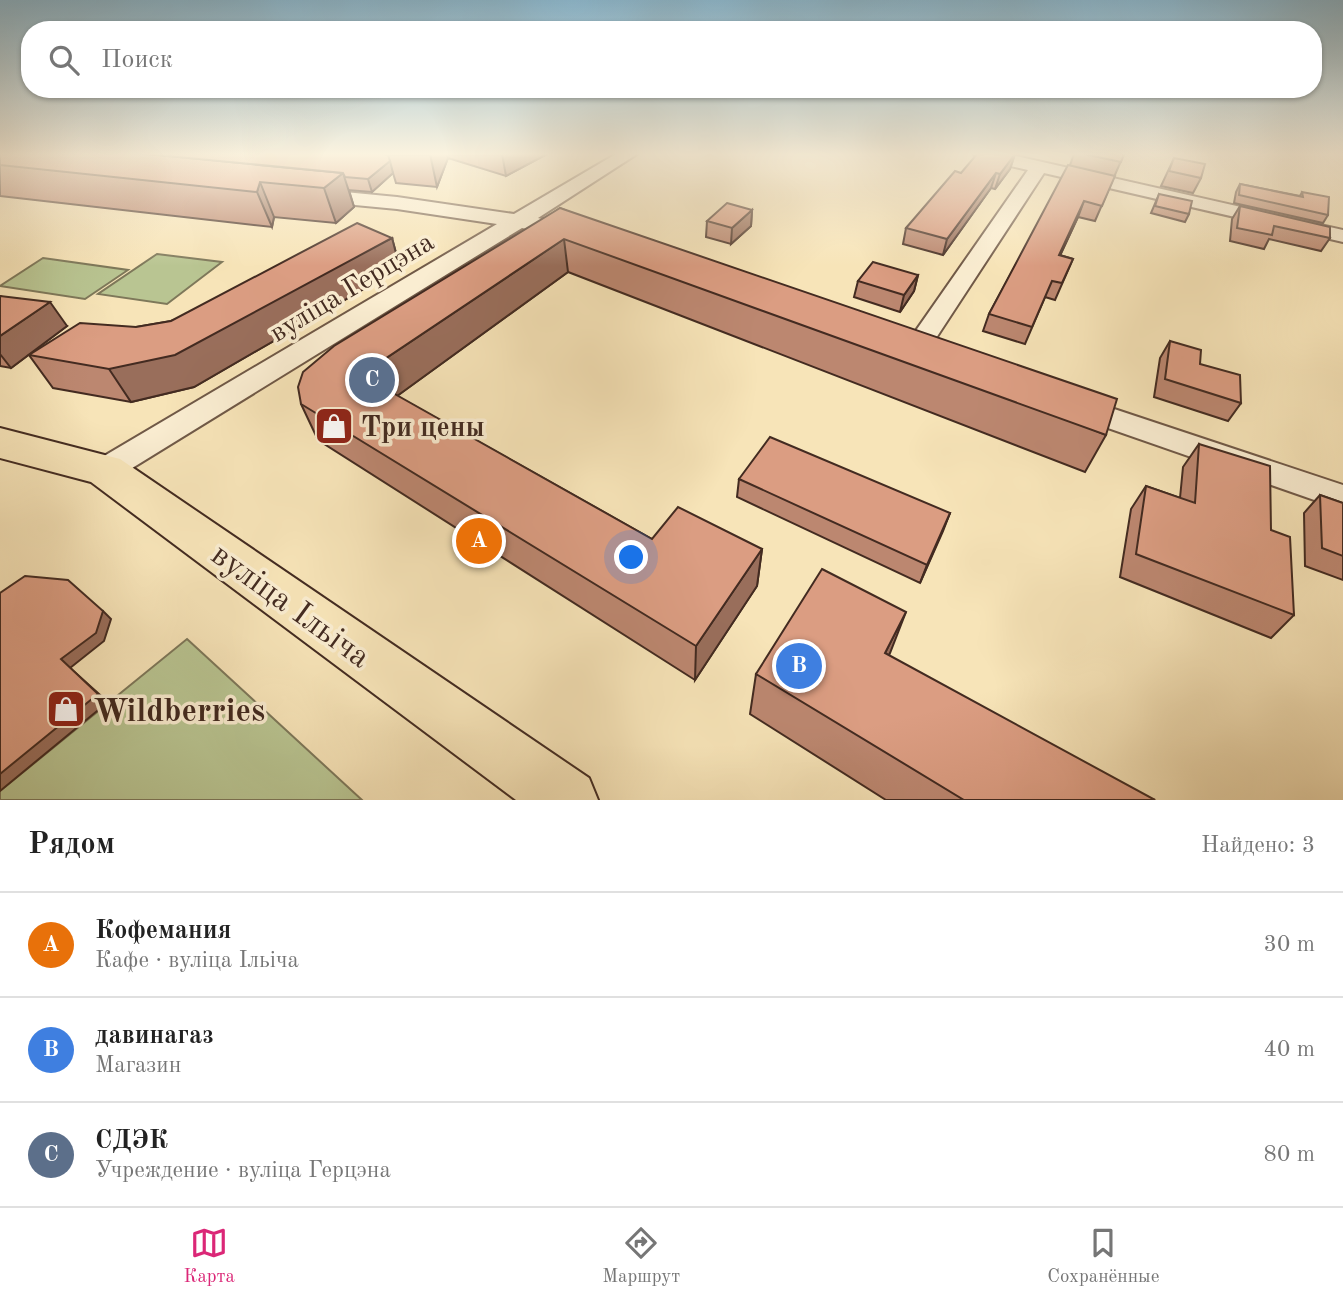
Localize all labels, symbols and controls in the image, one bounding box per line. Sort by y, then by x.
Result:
search box [21,21,1322,98]
icon: search [45,41,83,79]
text: Поиск [101,47,173,73]
street label: вуліца Герцэна [266,229,440,348]
pin: C [349,354,395,406]
shop icon: Три цены [313,405,355,447]
place label: Три цены [361,415,485,443]
pin: A [456,515,502,567]
street label: вуліца Ільіча [204,538,375,675]
your location [614,540,648,574]
pin: B [776,640,822,692]
shop icon: Wildberries [45,688,87,730]
place label: Wildberries [93,696,265,729]
text: Рядом [28,830,115,860]
text: Найдено: 3 [1201,834,1315,857]
text: Кофемания [95,918,231,944]
text: A [42,933,60,956]
text: 30 m [1264,933,1315,956]
text: Кафе · вуліца Ільіча [95,949,299,972]
text: давинагаз [95,1023,213,1049]
text: B [43,1038,59,1061]
text: 40 m [1264,1038,1315,1061]
text: Магазин [95,1054,181,1077]
text: СДЭК [95,1128,168,1154]
text: C [43,1143,59,1166]
text: 80 m [1264,1143,1315,1166]
text: Учреждение · вуліца Герцэна [95,1159,391,1182]
tab: Карта [184,1224,235,1289]
tab: Маршрут [602,1224,680,1289]
tab: Сохранённые [1047,1224,1159,1289]

